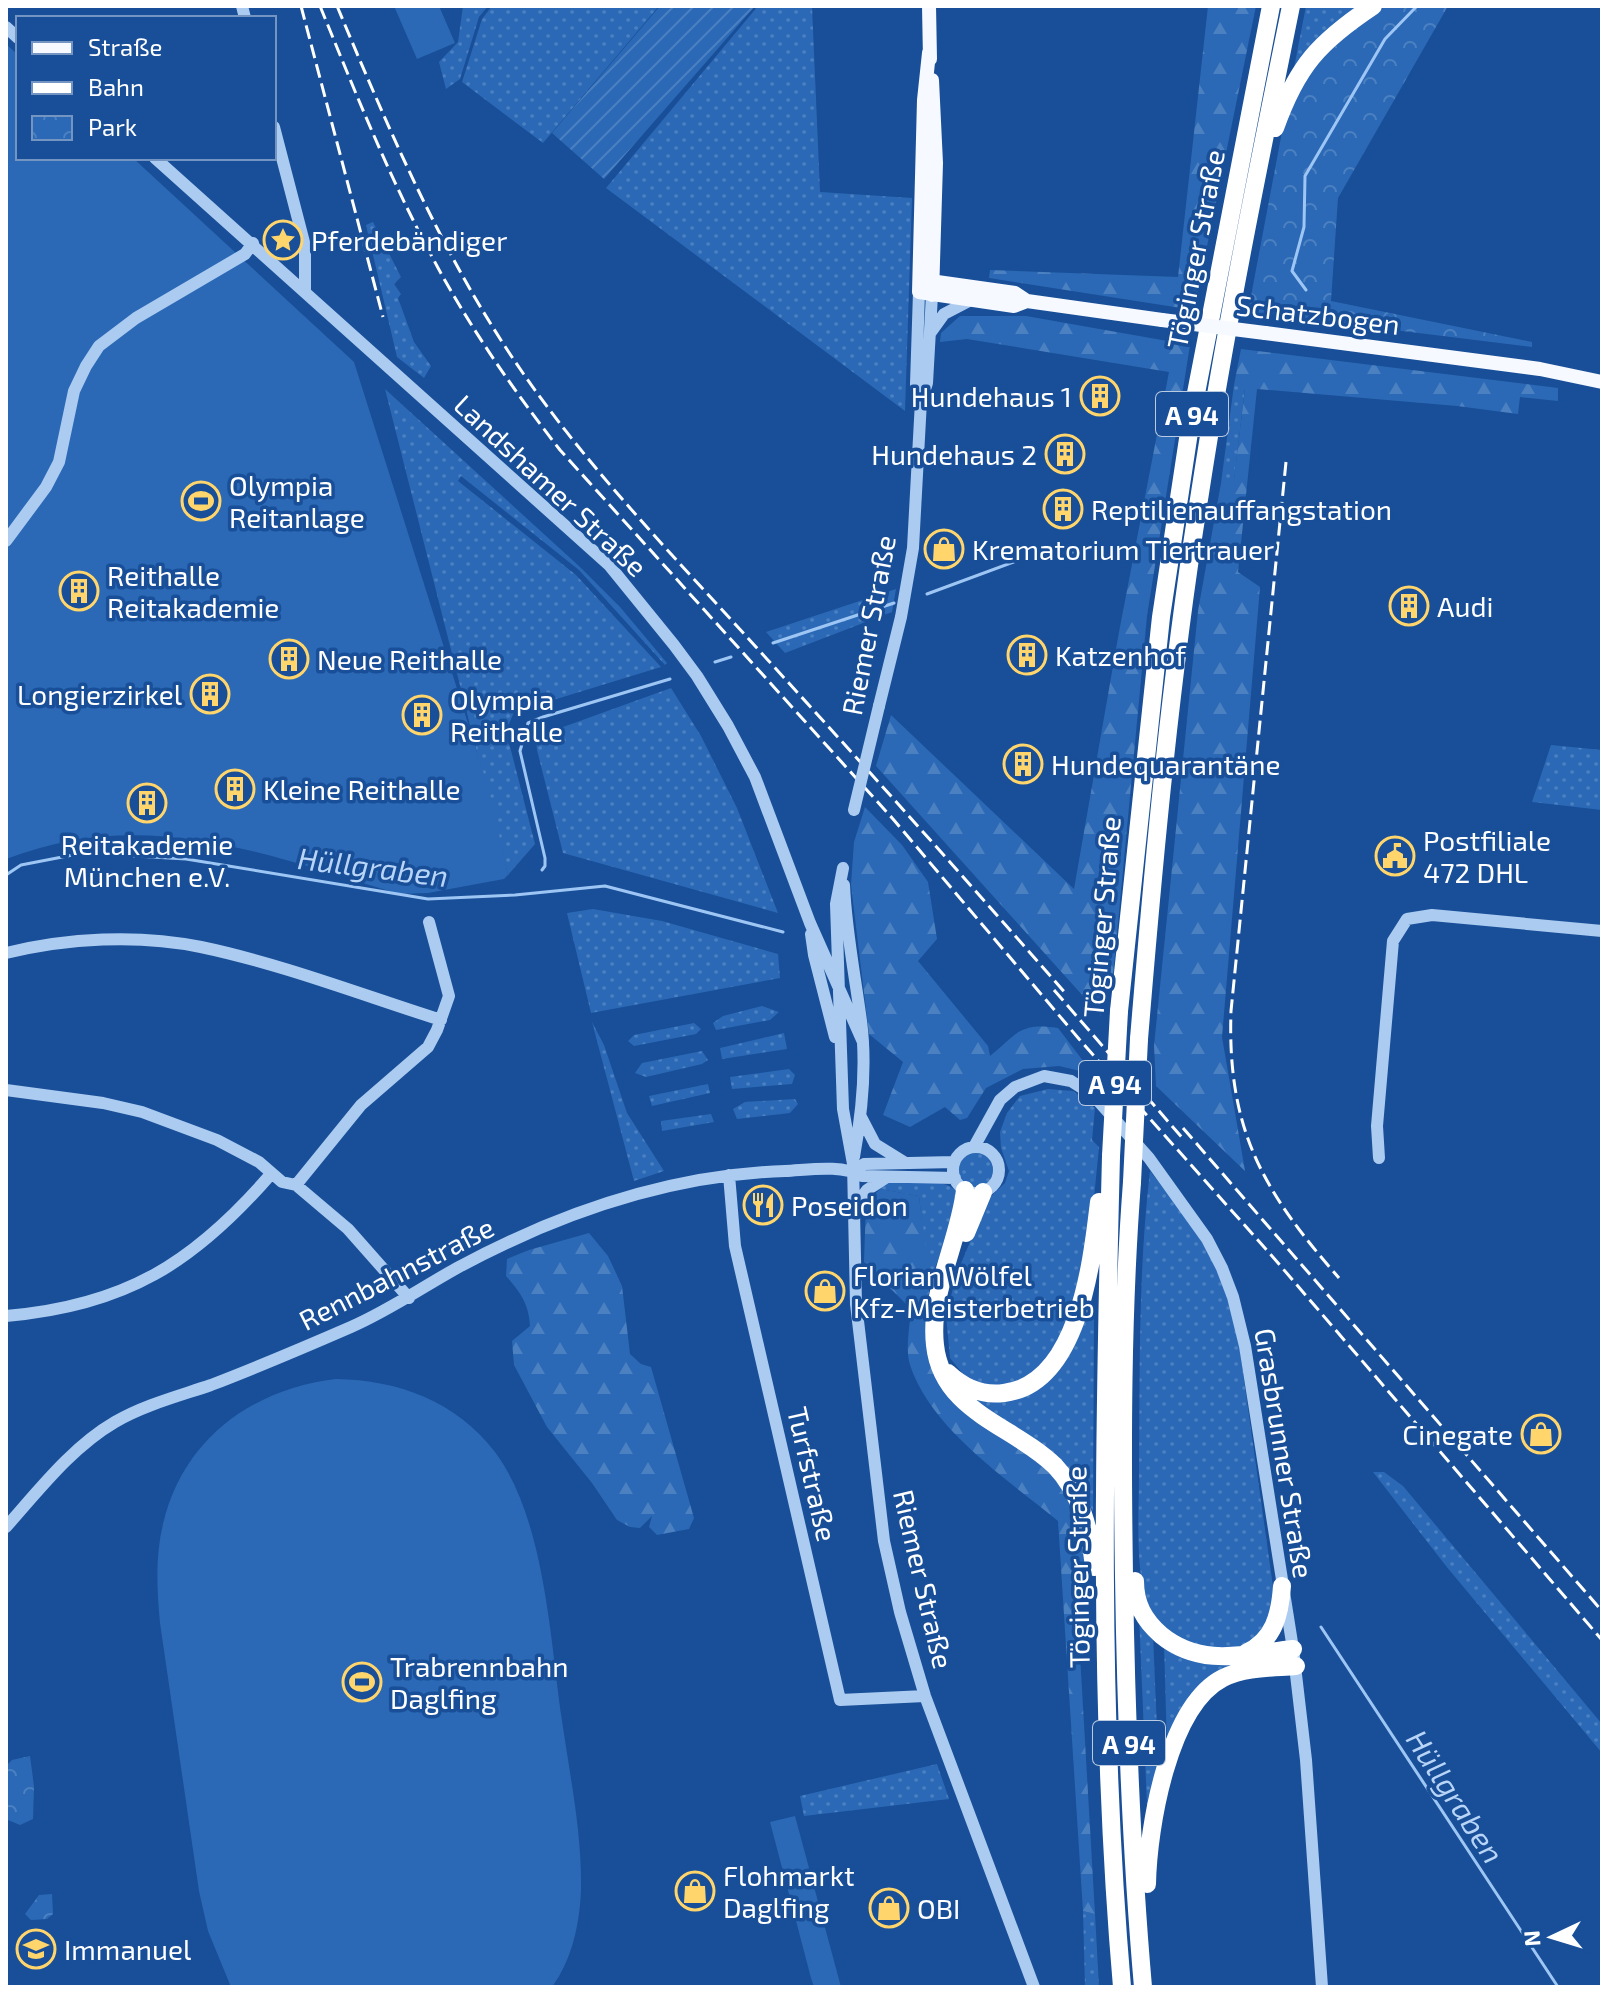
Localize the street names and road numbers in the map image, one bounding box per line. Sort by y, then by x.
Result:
street label: Töginger Straße [1159,147,1231,351]
street label: Schatzbogen [1234,287,1402,341]
street label: Landshamer Straße [448,387,654,583]
road number: A 94 [1156,392,1228,436]
street label: Riemer Straße [834,532,902,718]
street label: Töginger Straße [1075,815,1127,1019]
road number: A 94 [1079,1061,1151,1105]
street label: Rennbahnstraße [293,1209,499,1337]
street label: Grasbrunner Straße [1248,1326,1322,1580]
street label: Turfstraße [781,1403,845,1545]
street label: Töginger Straße [1058,1466,1096,1668]
street label: Riemer Straße [887,1486,961,1672]
road number: A 94 [1093,1721,1165,1765]

